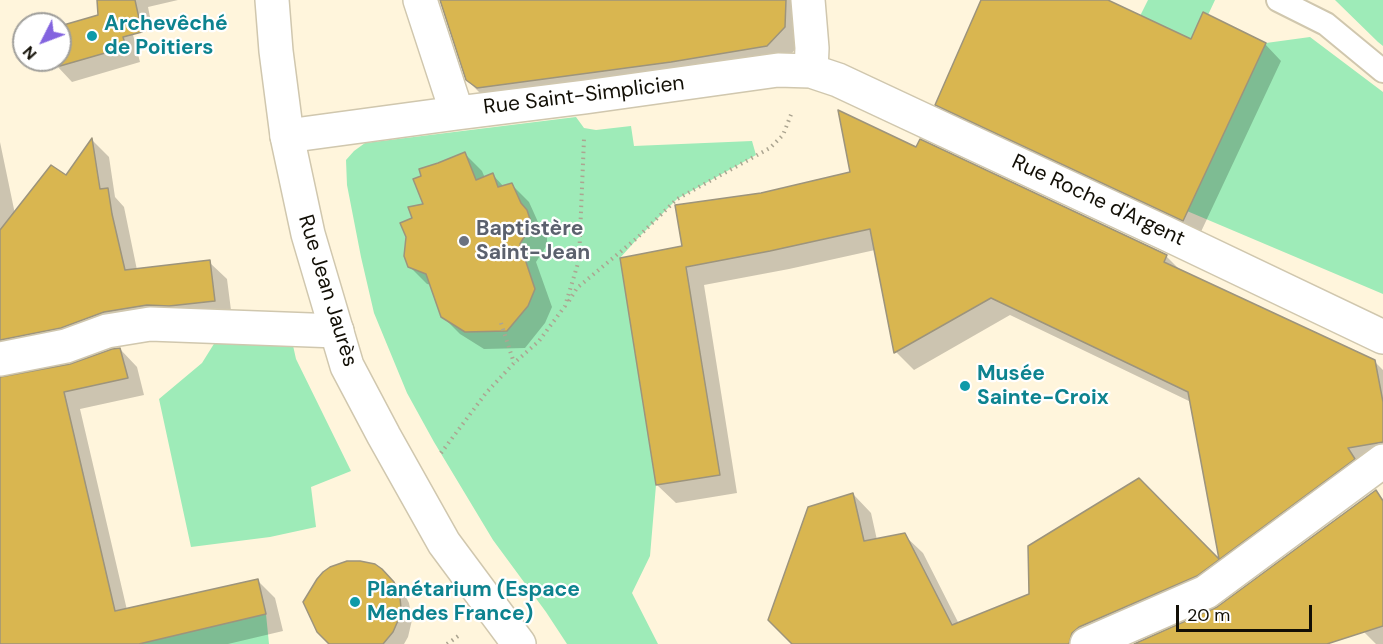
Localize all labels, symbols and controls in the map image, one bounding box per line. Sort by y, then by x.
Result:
place label: Archevêché de Poitiers [104,11,228,61]
north arrow [12,12,72,72]
marker: Archevêché de Poitiers [85,29,99,43]
text: N [18,42,41,64]
street label: Rue Saint-Simplicien [482,71,686,121]
street label: Rue Roche d'Argent [1007,150,1189,252]
street label: Rue Jean Jaurès [292,212,362,370]
place label: Baptistère Saint-Jean [476,216,590,266]
marker: Baptistère Saint-Jean [457,234,471,248]
place label: Musée Sainte-Croix [977,361,1109,411]
marker: Musée Sainte-Croix [958,379,972,393]
place label: Planétarium (Espace Mendes France) [367,577,580,627]
scale bar [1179,593,1316,631]
marker: Planétarium (Espace Mendes France) [348,595,362,609]
text: 20 m [1187,603,1230,627]

